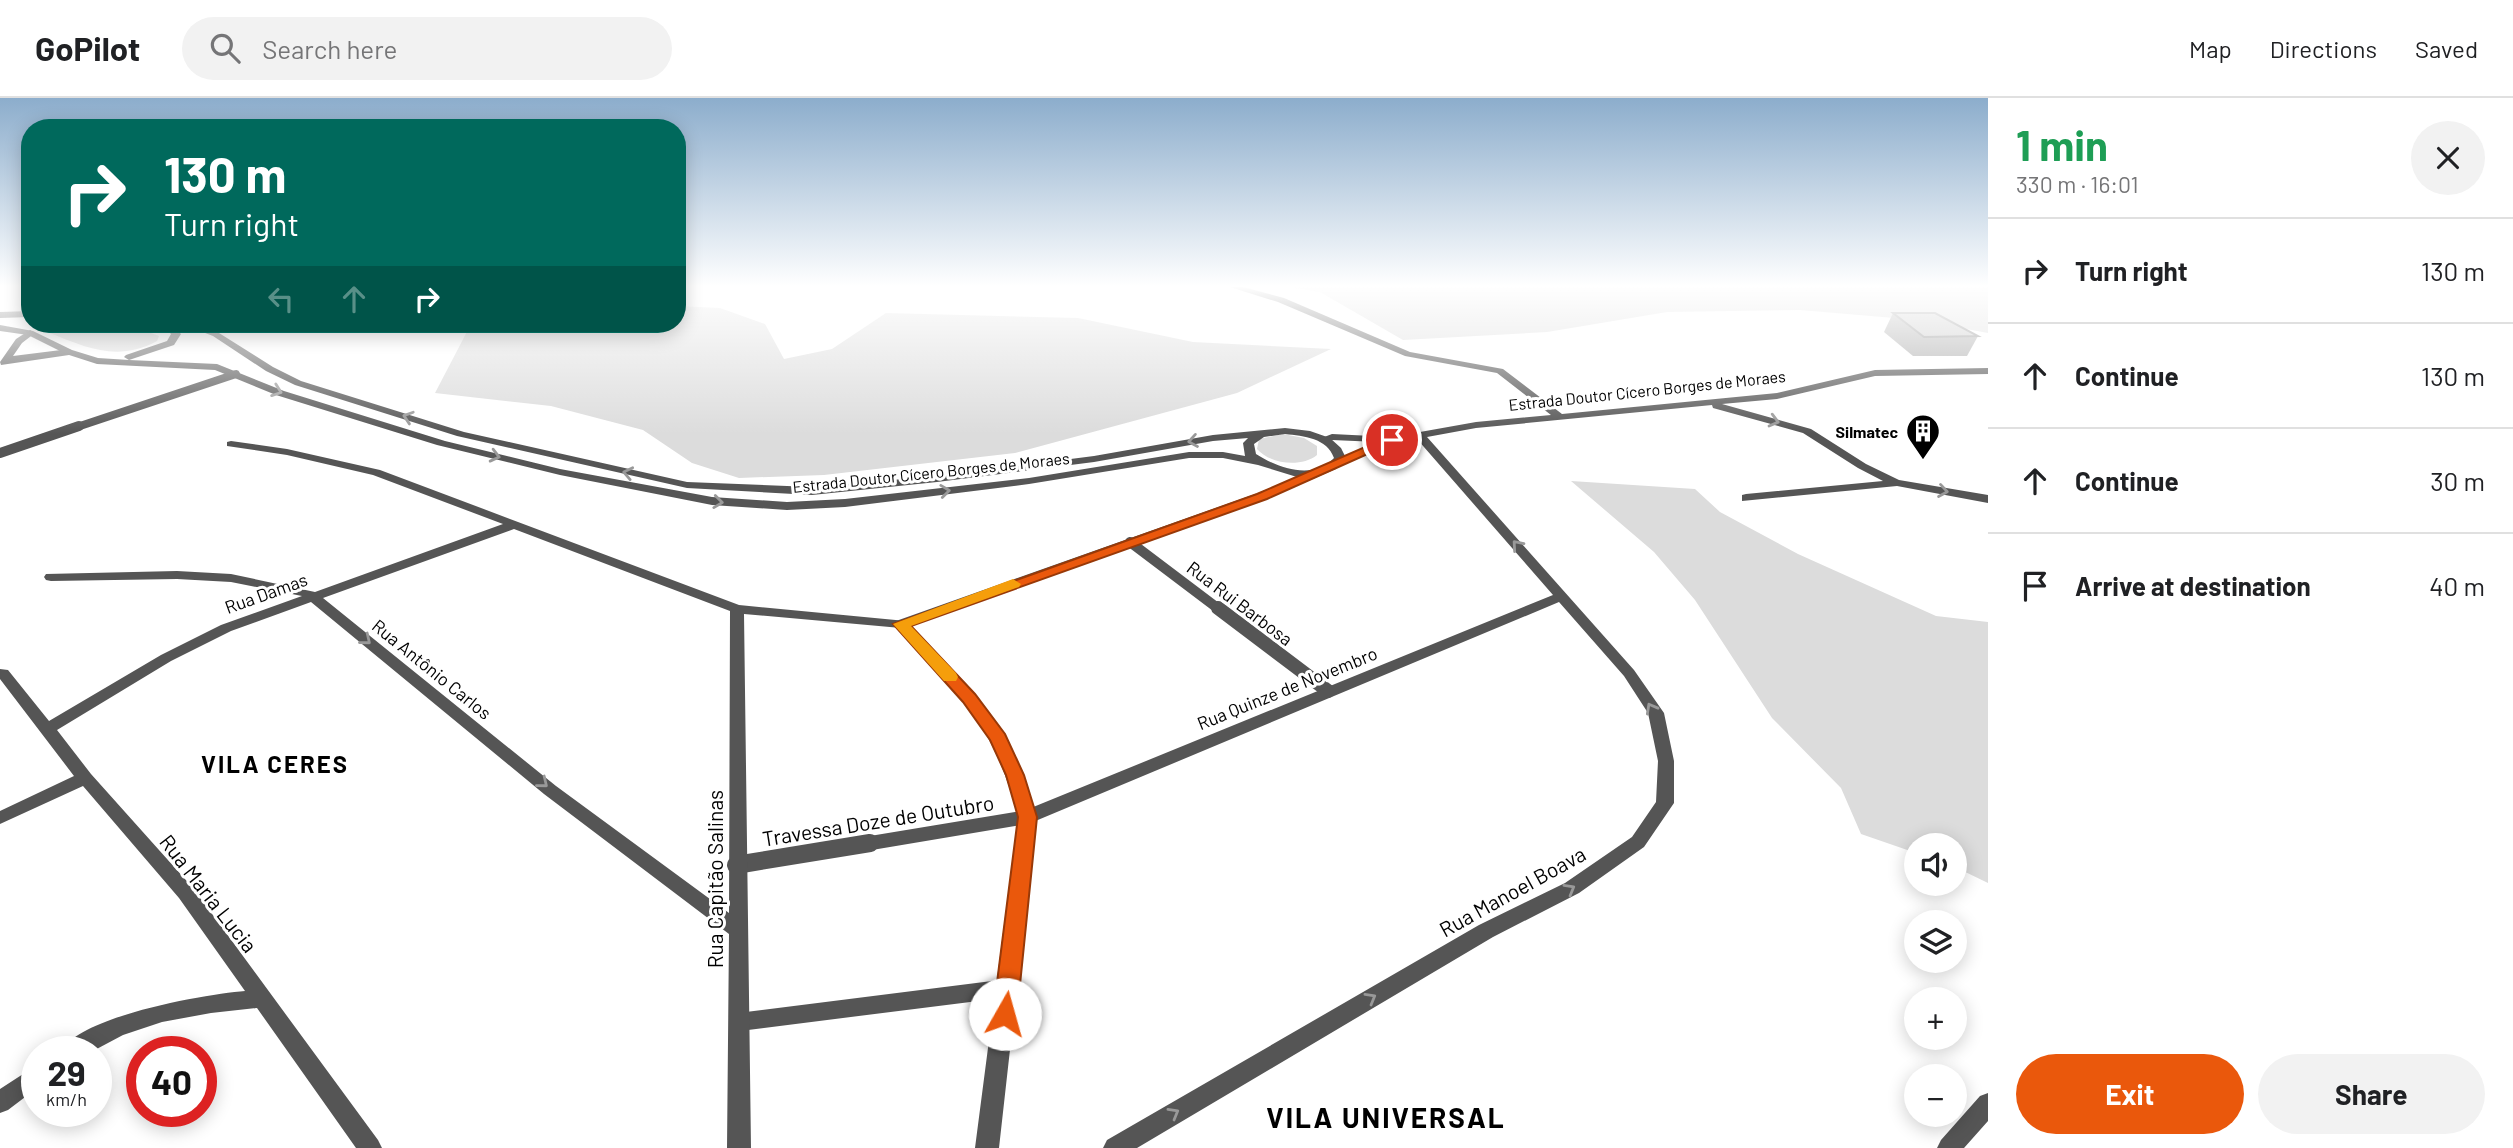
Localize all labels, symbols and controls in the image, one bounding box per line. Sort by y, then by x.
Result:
search box [182,17,672,80]
text: GoPilot [35,28,140,68]
icon: search [206,29,244,67]
text: Search here [262,33,397,64]
text: Map [2189,34,2232,63]
text: Directions [2270,34,2377,63]
text: Saved [2415,34,2478,63]
text: 1 min [2016,119,2108,169]
button: close [2411,121,2485,195]
text: 130 m [164,144,286,203]
icon: right [49,147,140,238]
text: 330 m · 16:01 [2016,170,2138,198]
text: Turn right [164,204,299,242]
icon: right [2016,252,2054,290]
text: Turn right [2075,255,2188,286]
text: 130 m [2421,255,2485,286]
icon: left [262,280,300,318]
icon: ahead [335,280,373,318]
icon: right [408,280,446,318]
icon: ahead [2016,357,2054,395]
text: Continue [2075,360,2179,391]
text: 130 m [2421,360,2485,391]
street label: Estrada Doutor Cícero Borges de Moraes [1508,366,1786,414]
one-way arrow [271,383,283,397]
one-way arrow [402,410,414,425]
pin [1362,410,1422,470]
building icon: Silmatec [1904,412,1942,461]
one-way arrow [1768,413,1780,428]
icon: arrive [1373,421,1411,459]
place label: Silmatec [1836,422,1898,441]
one-way arrow [1188,433,1200,448]
one-way arrow [489,448,501,462]
street label: Estrada Doutor Cícero Borges de Moraes [792,448,1070,496]
icon: ahead [2016,462,2054,500]
text: Continue [2075,465,2179,496]
text: 30 m [2430,465,2485,496]
one-way arrow [622,466,634,481]
one-way arrow [939,484,951,499]
one-way arrow [1937,484,1948,499]
one-way arrow [712,494,724,509]
one-way arrow [1513,540,1525,553]
street label: Rua Rui Barbosa [1183,556,1297,650]
icon: arrive [2016,567,2054,605]
street label: Rua Damas [222,568,310,618]
text: Arrive at destination [2075,570,2311,601]
text: 40 m [2429,570,2485,601]
street label: Rua Antônio Carlos [368,614,496,724]
one-way arrow [357,632,370,644]
street label: Rua Quinze de Novembro [1194,642,1380,734]
one-way arrow [1646,703,1659,715]
district label: VILA CERES [201,749,349,778]
one-way arrow [535,775,547,788]
street label: Travessa Doze de Outubro [760,789,996,851]
street label: Rua Capitão Salinas [702,790,727,968]
street label: Rua Maria Lucia [155,829,263,957]
map controls [1904,833,1967,1127]
button: sound [1904,833,1967,896]
street label: Rua Manoel Boava [1435,840,1589,942]
one-way arrow [1562,884,1575,897]
button: layers [1904,910,1967,973]
position arrow [968,977,1042,1051]
button: + [1904,987,1967,1050]
one-way arrow [1363,994,1376,1007]
speed limit sign: 40 [126,1036,217,1127]
text: 29 [47,1051,86,1093]
button: Exit [2016,1054,2244,1134]
button: Share [2258,1054,2485,1134]
button: − [1904,1064,1967,1127]
text: km/h [46,1088,87,1110]
district label: VILA UNIVERSAL [1266,1100,1506,1134]
one-way arrow [1167,1109,1180,1122]

